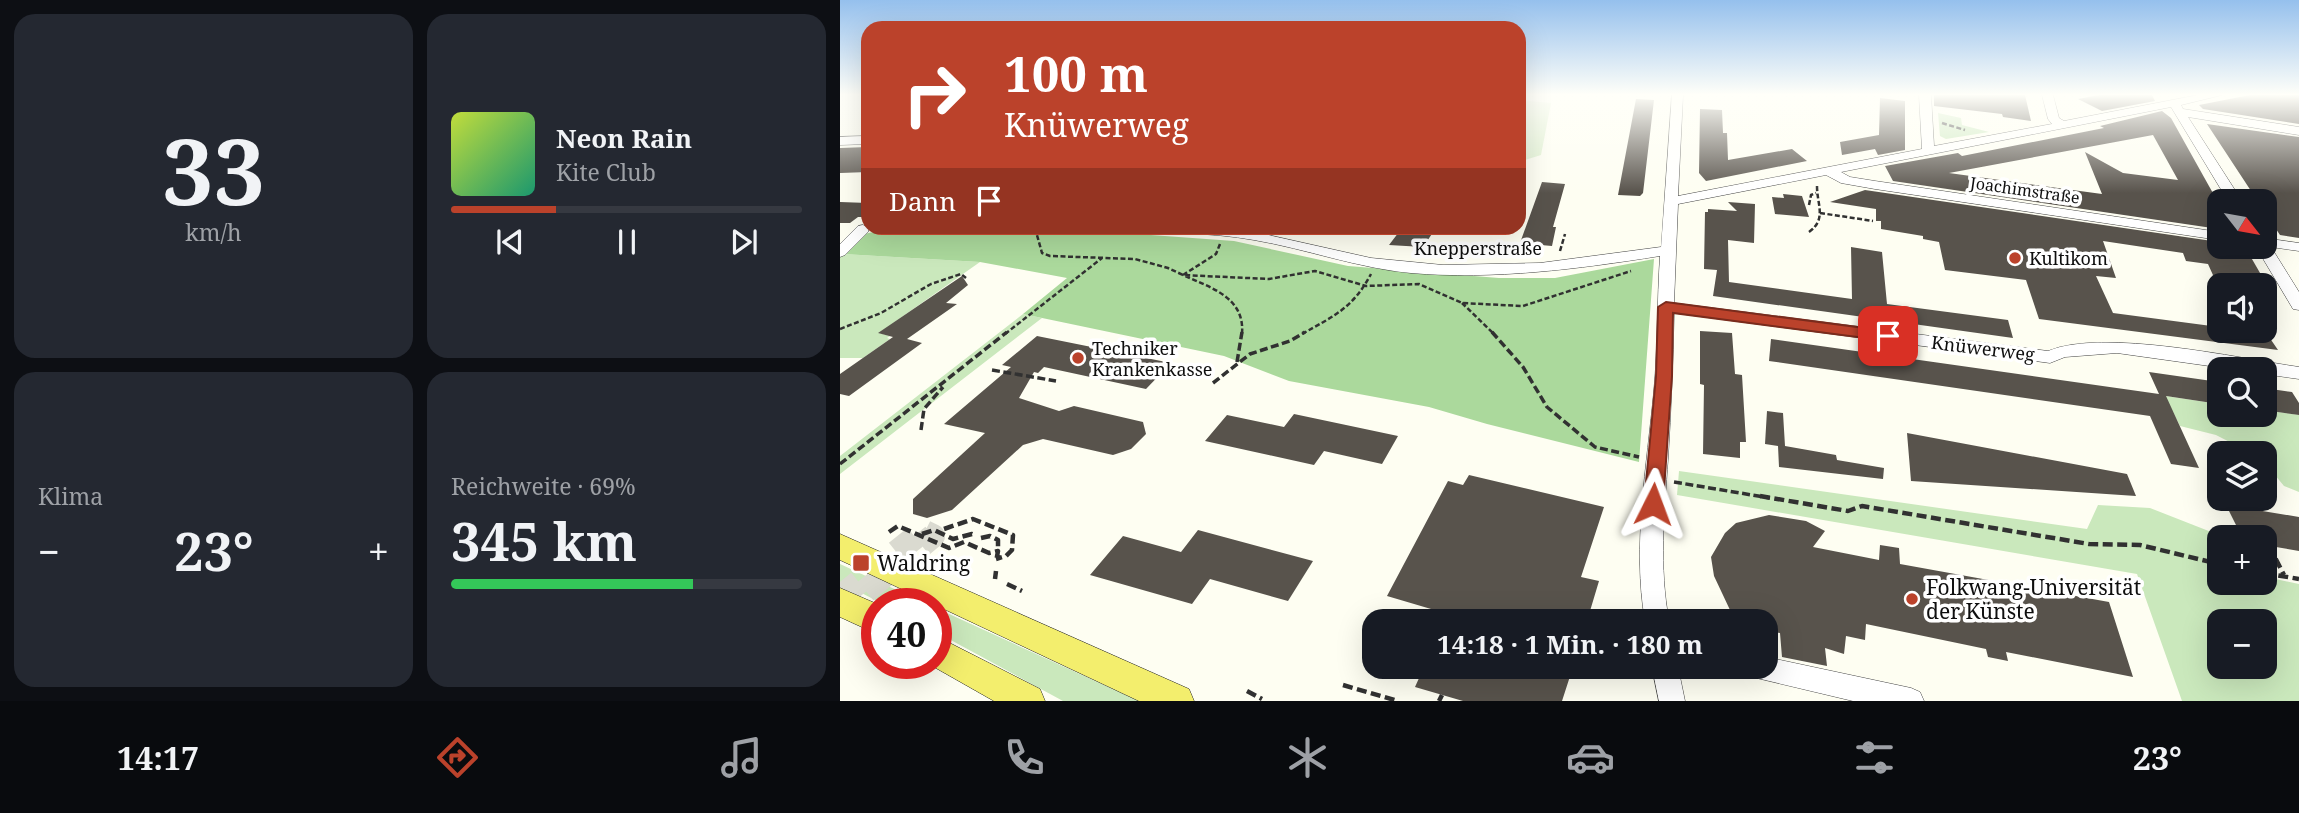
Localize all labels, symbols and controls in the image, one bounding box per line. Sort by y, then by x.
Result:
text: 100 m [1004,40,1148,106]
icon: right [889,49,980,140]
text: Knüwerweg [1004,103,1189,146]
text: 33 [162,108,265,232]
text: Neon Rain [556,120,692,156]
text: Kite Club [556,156,656,188]
street label: Joachimstraße [1968,171,2081,209]
icon: arrive [970,182,1008,220]
text: Dann [889,183,956,219]
north arrow [2207,189,2277,259]
map controls [2207,189,2277,679]
text: km/h [185,216,242,248]
icon: previous [491,223,529,261]
icon: pause [608,223,646,261]
icon: next [725,223,763,261]
street label: Knepperstraße [1414,236,1542,260]
place label: Kultikom [2029,246,2108,270]
marker: Kultikom [2007,250,2023,266]
button: sound [2207,273,2277,343]
pin [1858,306,1918,366]
icon: arrive [1869,317,1907,355]
street label: Knüwerweg [1930,330,2036,366]
place label: Techniker Krankenkasse [1092,336,1212,381]
marker: Techniker Krankenkasse [1070,350,1086,366]
button: search [2207,357,2277,427]
button: layers [2207,441,2277,511]
position arrow [1616,467,1690,541]
text: Reichweite · 69% [451,470,636,502]
text: Klima [38,480,103,512]
text: 345 km [451,505,637,576]
text: 23° [174,515,254,586]
text: − [38,525,60,577]
text: + [368,525,389,577]
button: + [2207,525,2277,595]
place label: Waldring [877,549,971,577]
marker: Waldring [851,553,871,573]
place label: Folkwang-Universität der Künste [1926,573,2141,625]
speed limit sign: 40 [861,588,952,679]
marker: Folkwang-Universität der Künste [1904,591,1920,607]
button: − [2207,609,2277,679]
text: 14:18 · 1 Min. · 180 m [1437,626,1703,662]
icon: directions [433,733,482,782]
icon: music [717,733,766,782]
icon: phone [1000,733,1049,782]
icon: climate [1283,733,1332,782]
icon: car [1566,733,1615,782]
icon: filters [1850,733,1899,782]
text: 14:17 [117,736,199,779]
text: 23° [2133,736,2182,779]

